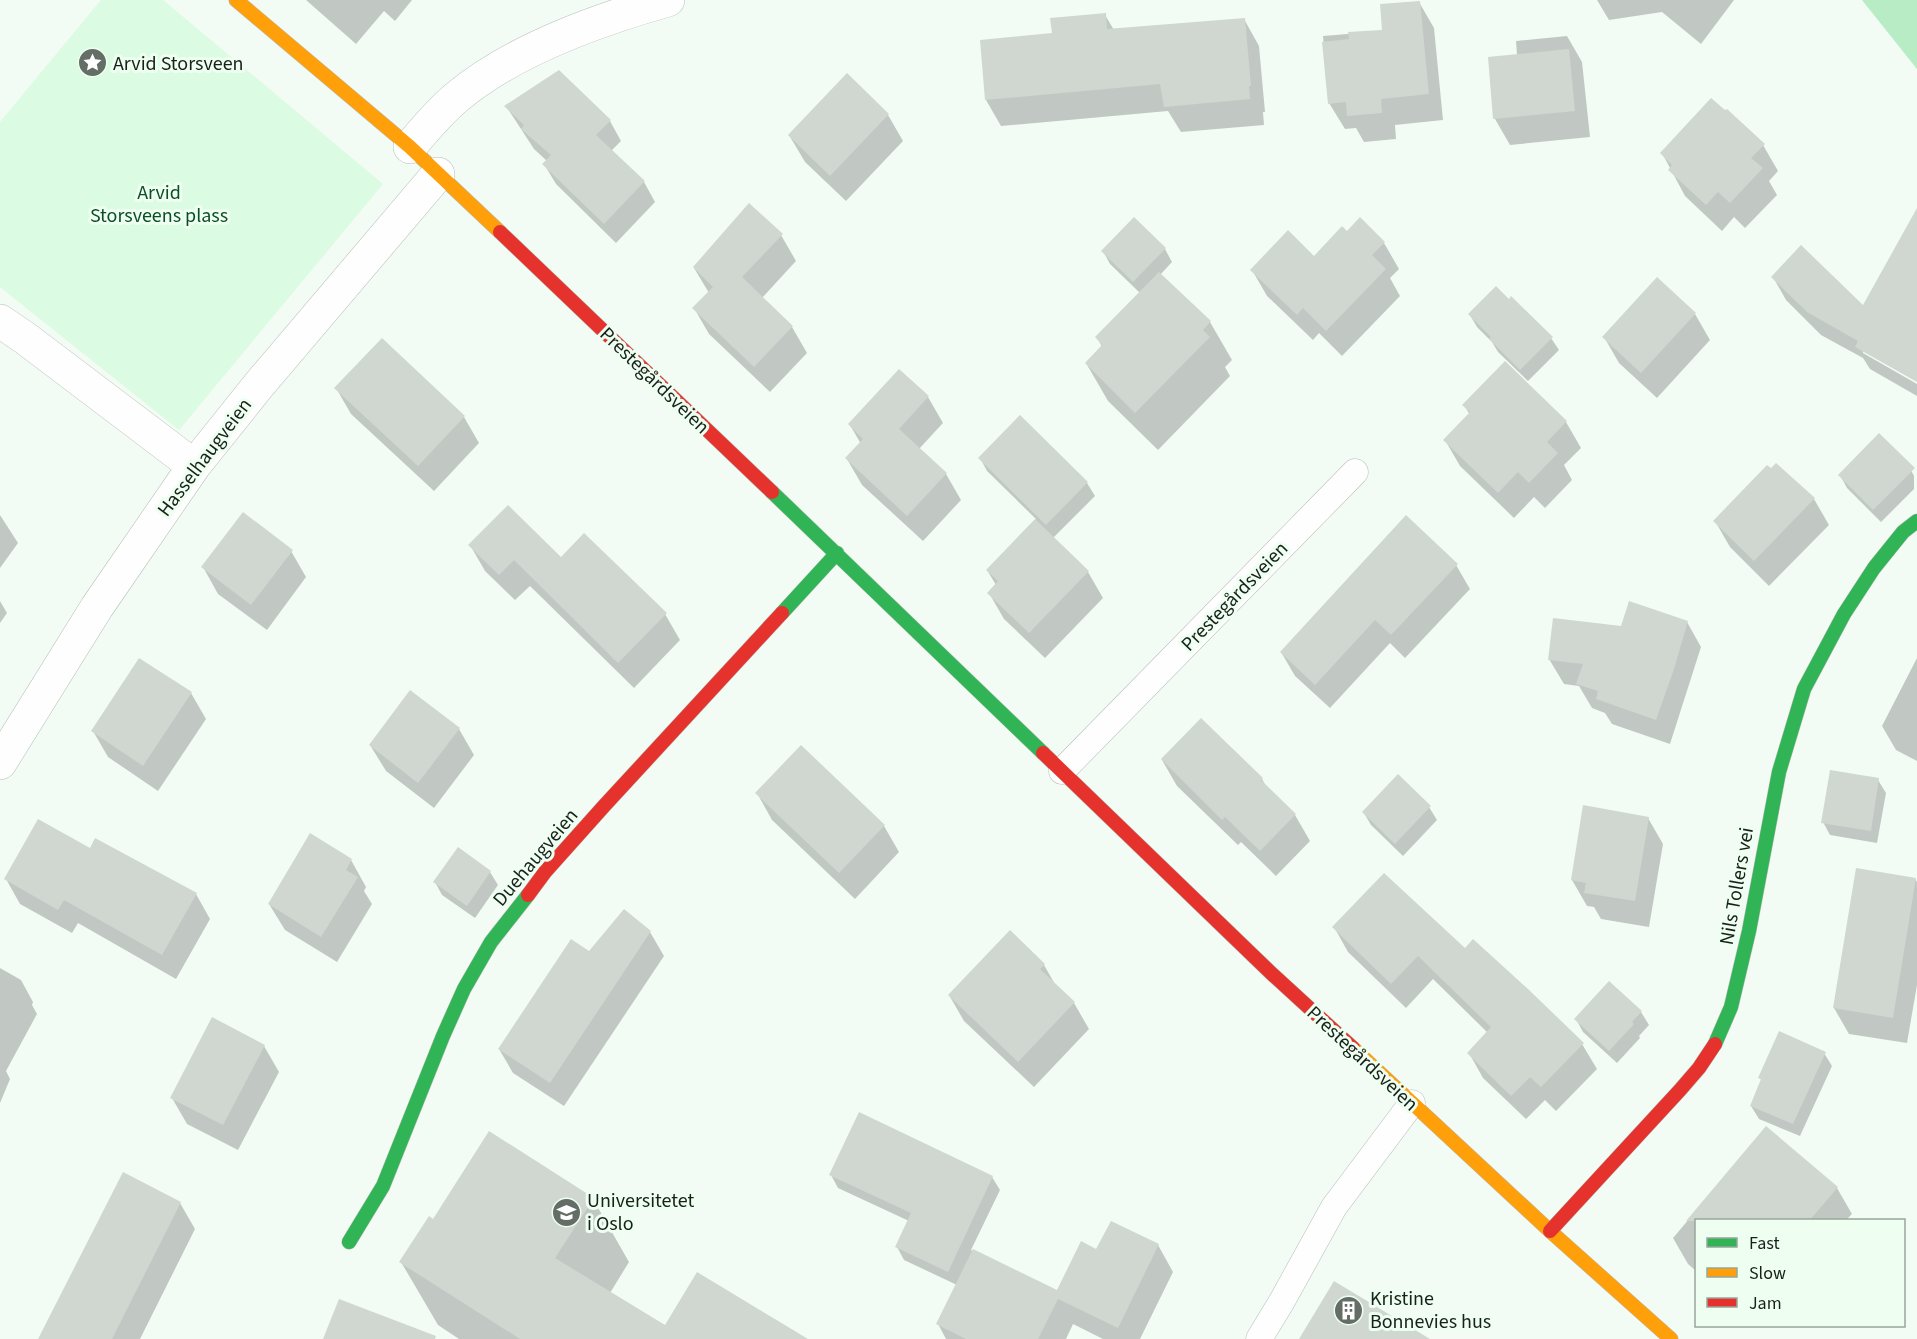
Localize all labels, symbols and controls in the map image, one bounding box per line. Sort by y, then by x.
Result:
place icon: Arvid Storsveen [76,47,108,79]
place label: Arvid Storsveen [113,50,244,78]
park label: Arvid Storsveens plass [90,179,228,230]
street label: Prestegårdsveien [593,321,716,441]
street label: Hasselhaugveien [151,393,259,523]
street label: Prestegårdsveien [1175,535,1295,658]
street label: Duehaugveien [486,803,585,913]
street label: Nils Tollers vei [1713,825,1761,947]
street label: Prestegårdsveien [1300,1000,1424,1118]
place label: Universitetet i Oslo [587,1187,695,1238]
school or university icon: Universitetet i Oslo [550,1196,582,1228]
legend [1695,1219,1905,1327]
text: Fast [1749,1231,1780,1256]
text: Slow [1749,1261,1786,1286]
place label: Kristine Bonnevies hus [1370,1285,1491,1336]
text: Jam [1749,1291,1782,1316]
building icon: Kristine Bonnevies hus [1333,1294,1365,1326]

